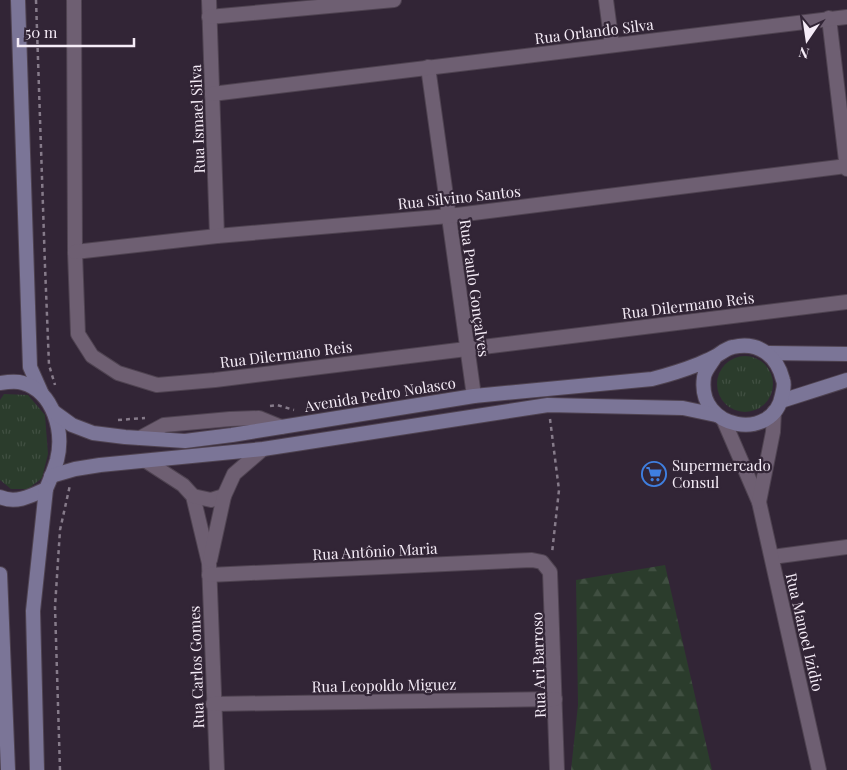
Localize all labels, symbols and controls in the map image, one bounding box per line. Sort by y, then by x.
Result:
street label: Rua Orlando Silva [533,14,655,48]
scale bar [18,15,134,47]
north arrow [782,15,832,65]
text: 50 m [25,22,58,42]
text: N [797,43,811,64]
street label: Rua Ismael Silva [185,64,209,174]
street label: Rua Silvino Santos [396,181,522,213]
street label: Rua Paulo Gonçalves [455,218,495,358]
street label: Rua Dilermano Reis [621,287,755,323]
street label: Rua Dilermano Reis [219,336,353,372]
street label: Avenida Pedro Nolasco [302,372,457,416]
place label: Supermercado Consul [672,455,771,492]
supermarket icon: Supermercado Consul [641,461,667,487]
street label: Rua Antônio Maria [312,538,439,564]
street label: Rua Manoel Izidio [782,571,828,693]
street label: Rua Carlos Gomes [184,605,208,729]
street label: Rua Ari Barroso [526,612,550,718]
street label: Rua Leopoldo Miguez [312,674,456,696]

